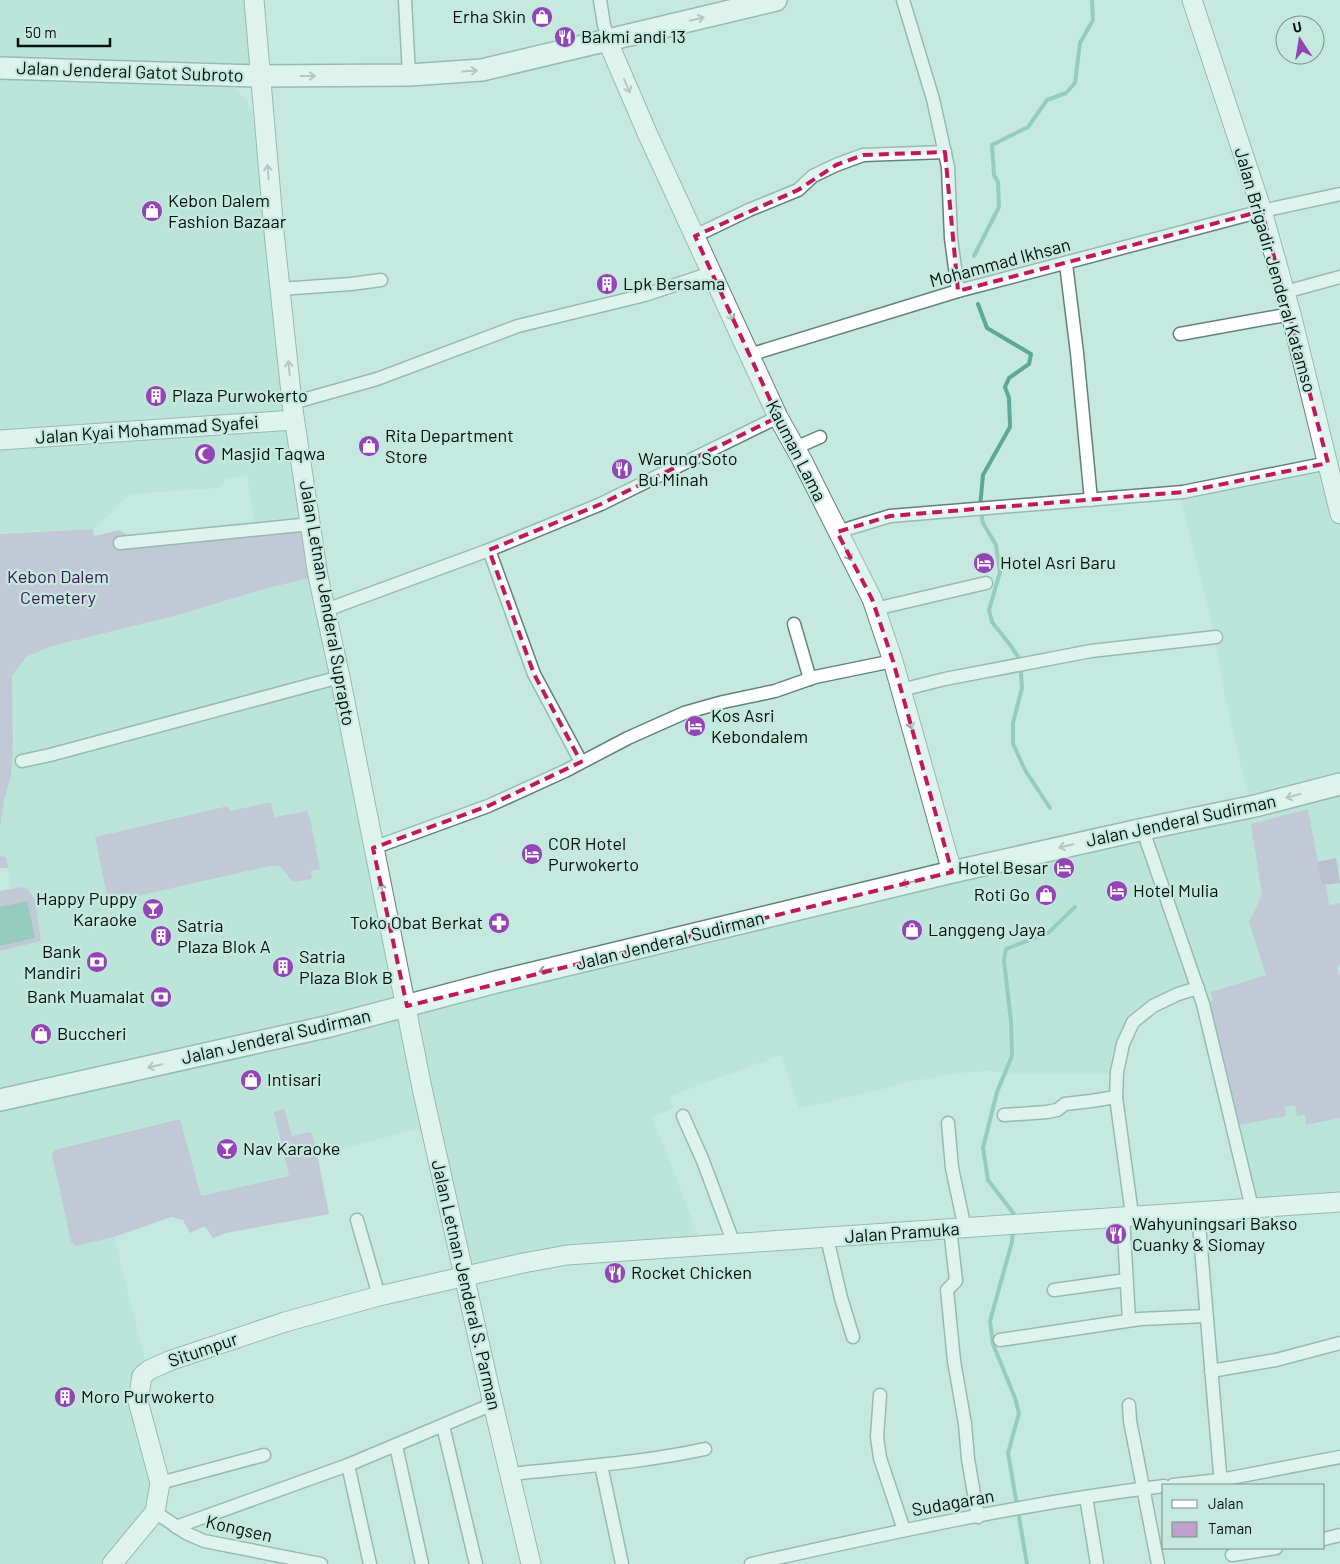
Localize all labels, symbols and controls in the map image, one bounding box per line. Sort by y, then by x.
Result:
place label: Erha Skin [452,5,526,27]
shop icon: Erha Skin [530,5,554,29]
one-way arrow [688,14,704,23]
scale bar [18,15,110,47]
north arrow [1275,15,1325,65]
text: U [1291,18,1303,36]
text: 50 m [25,23,57,41]
restaurant icon: Bakmi andi 13 [553,25,577,49]
place label: Bakmi andi 13 [581,25,686,47]
street label: Jalan Jenderal Gatot Subroto [16,56,244,86]
one-way arrow [462,67,478,76]
one-way arrow [300,71,316,81]
one-way arrow [622,78,632,93]
street label: Jalan Brigadir Jenderal Katamso [1230,145,1322,395]
one-way arrow [263,164,273,180]
place label: Kebon Dalem Fashion Bazaar [168,189,287,232]
shop icon: Kebon Dalem Fashion Bazaar [140,199,164,223]
street label: Mohammad Ikhsan [927,233,1073,291]
building icon: Lpk Bersama [595,272,619,296]
place label: Lpk Bersama [623,272,725,294]
one-way arrow [726,306,735,321]
one-way arrow [284,360,293,376]
building icon: Plaza Purwokerto [144,384,168,408]
place label: Plaza Purwokerto [172,384,308,406]
street label: Kauman Lama [762,396,832,505]
street label: Jalan Kyai Mohammad Syafei [35,410,259,448]
place label: Rita Department Store [385,424,514,467]
shop icon: Rita Department Store [357,434,381,458]
mosque icon: Masjid Taqwa [193,442,217,466]
place label: Masjid Taqwa [221,442,325,464]
place label: Warung Soto Bu Minah [638,447,738,490]
restaurant icon: Warung Soto Bu Minah [610,457,634,481]
street label: Jalan Letnan Jenderal Suprapto [296,478,360,727]
one-way arrow [843,546,853,561]
hotel icon: Hotel Asri Baru [972,551,996,575]
place label: Hotel Asri Baru [1000,551,1116,573]
park label: Kebon Dalem Cemetery [7,565,109,608]
place label: Kos Asri Kebondalem [711,704,808,747]
hotel icon: Kos Asri Kebondalem [683,714,707,738]
one-way arrow [906,714,915,730]
street label: Jalan Jenderal Sudirman [1084,789,1278,851]
one-way arrow [1285,792,1301,801]
place label: COR Hotel Purwokerto [548,832,639,875]
hotel icon: COR Hotel Purwokerto [520,842,544,866]
one-way arrow [1058,842,1074,852]
place label: Hotel Besar [958,856,1048,878]
hotel icon: Hotel Besar [1052,856,1076,880]
one-way arrow [900,879,916,888]
hotel icon: Hotel Mulia [1105,879,1129,903]
place label: Hotel Mulia [1133,879,1219,901]
one-way arrow [377,882,386,898]
place label: Roti Go [974,883,1030,905]
shop icon: Roti Go [1034,883,1058,907]
place label: Happy Puppy Karaoke [36,887,137,930]
bar icon: Happy Puppy Karaoke [141,897,165,921]
street label: Jalan Jenderal Sudirman [573,906,766,974]
place label: Toko Obat Berkat [350,911,483,933]
pharmacy icon: Toko Obat Berkat [487,911,511,935]
place label: Satria Plaza Blok A [177,914,271,957]
shop icon: Langgeng Jaya [900,918,924,942]
place label: Langgeng Jaya [928,918,1046,940]
building icon: Satria Plaza Blok A [149,924,173,948]
place label: Bank Mandiri [24,940,81,983]
place label: Satria Plaza Blok B [299,945,393,988]
bank icon: Bank Mandiri [85,950,109,974]
building icon: Satria Plaza Blok B [271,955,295,979]
one-way arrow [538,966,554,975]
place label: Bank Muamalat [27,985,145,1007]
bank icon: Bank Muamalat [149,985,173,1009]
street label: Jalan Jenderal Sudirman [179,1004,373,1069]
shop icon: Buccheri [29,1022,53,1046]
place label: Buccheri [57,1022,127,1044]
one-way arrow [148,1062,164,1071]
shop icon: Intisari [239,1068,263,1092]
place label: Intisari [267,1068,322,1090]
bar icon: Nav Karaoke [215,1137,239,1161]
place label: Nav Karaoke [243,1137,340,1159]
street label: Jalan Letnan Jenderal S. Parman [427,1158,506,1412]
place label: Wahyuningsari Bakso Cuanky & Siomay [1132,1212,1298,1255]
street label: Jalan Pramuka [844,1217,960,1247]
restaurant icon: Wahyuningsari Bakso Cuanky & Siomay [1104,1222,1128,1246]
restaurant icon: Rocket Chicken [603,1261,627,1285]
place label: Rocket Chicken [631,1261,752,1283]
street label: Situmpur [165,1327,241,1371]
building icon: Moro Purwokerto [53,1385,77,1409]
place label: Moro Purwokerto [81,1385,215,1407]
street label: Sudagaran [910,1484,996,1520]
legend [1162,1484,1325,1549]
text: Jalan [1208,1494,1244,1512]
street label: Kongsen [204,1510,275,1546]
text: Taman [1208,1519,1252,1537]

